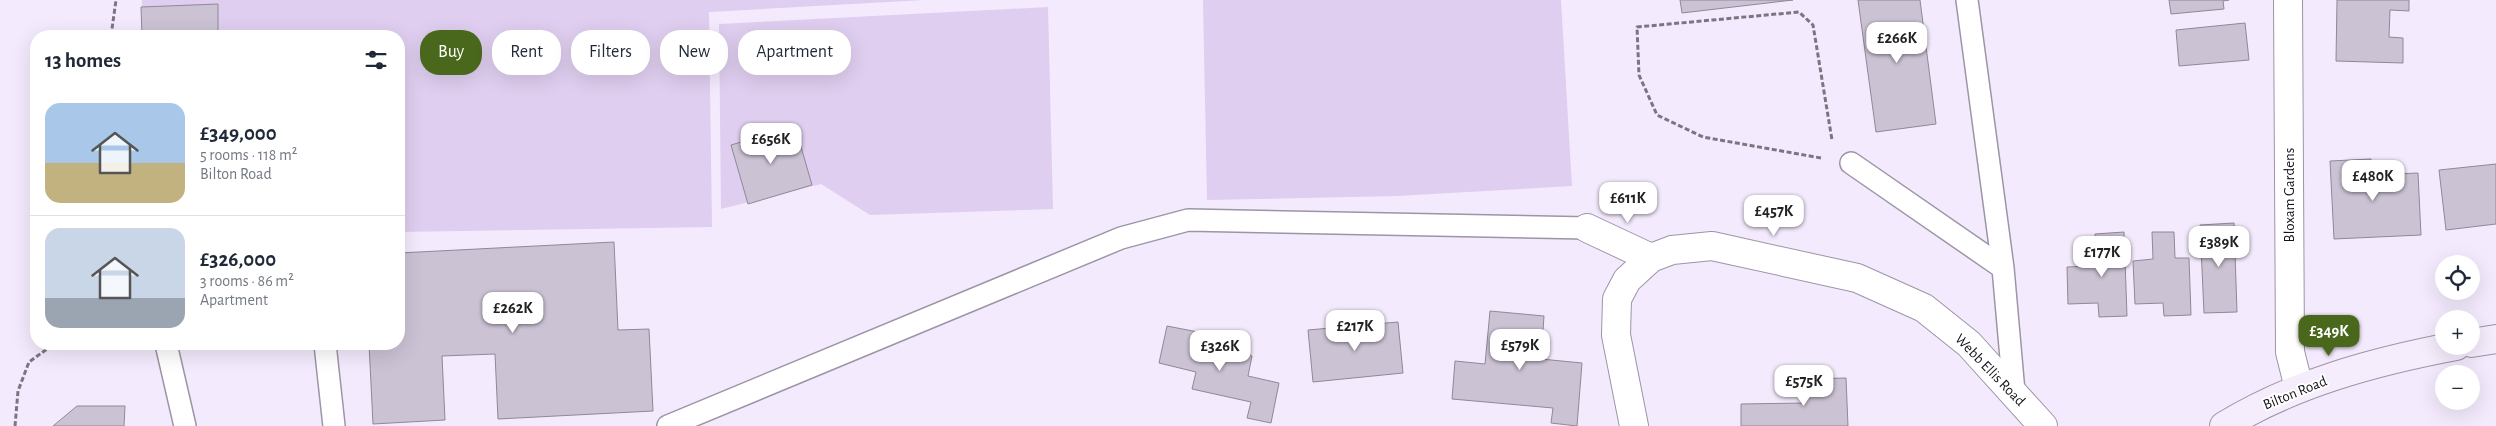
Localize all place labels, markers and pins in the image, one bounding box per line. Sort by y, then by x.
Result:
pin: £266K [1862,22,1932,64]
pin: £656K [736,122,806,165]
pin: £480K [2338,160,2408,202]
pin: £611K [1593,182,1663,224]
pin: £457K [1739,194,1809,237]
pin: £389K [2184,226,2254,268]
pin: £177K [2067,236,2137,278]
pin: £262K [478,292,548,334]
pin: £217K [1320,310,1390,352]
pin: £349K [2294,314,2364,357]
pin: £579K [1485,328,1555,371]
pin: £326K [1185,330,1255,372]
pin: £575K [1769,364,1839,407]

